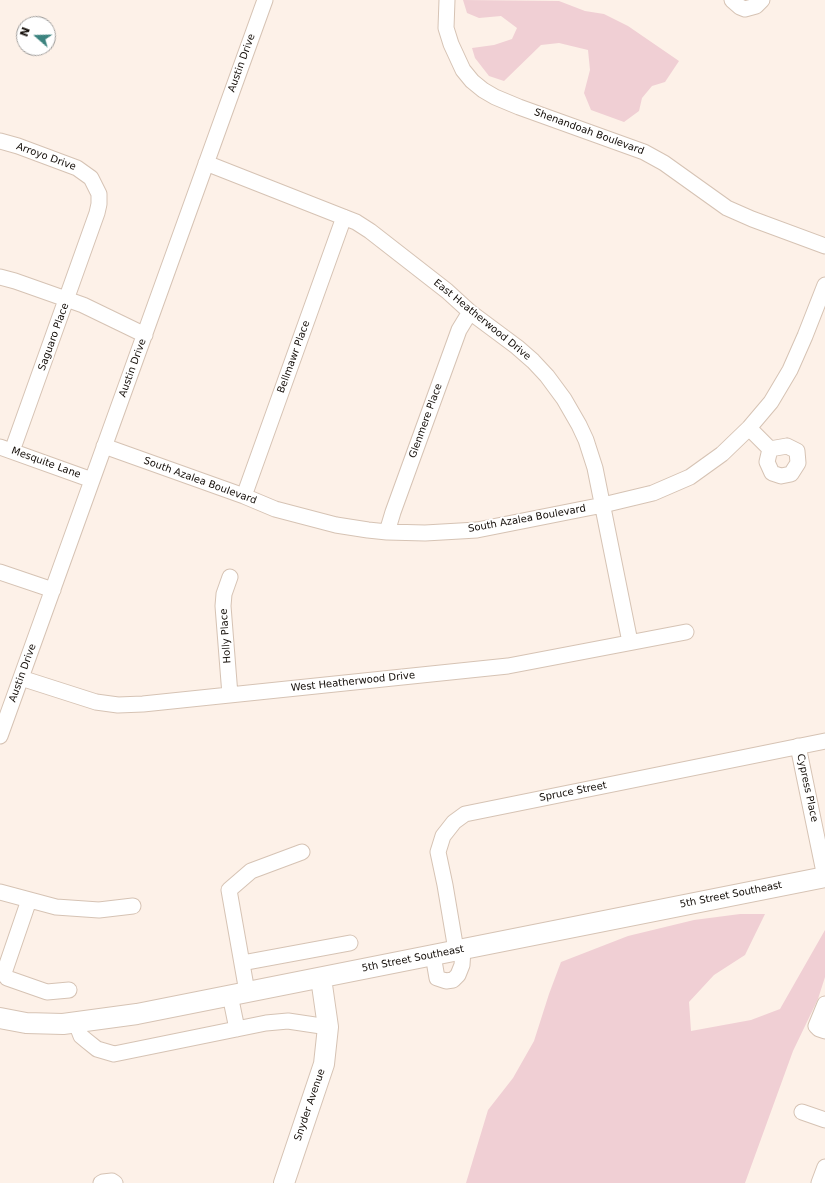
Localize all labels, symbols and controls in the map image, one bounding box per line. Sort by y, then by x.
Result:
north arrow [16,16,56,56]
text: N [18,26,33,39]
street label: Austin Drive [226,32,258,94]
street label: Shenandoah Boulevard [532,106,646,158]
street label: Arroyo Drive [15,141,77,173]
street label: East Heatherwood Drive [431,277,533,363]
street label: Saguaro Place [36,302,72,372]
street label: Bellmawr Place [275,319,313,395]
street label: Austin Drive [117,337,149,399]
street label: Glenmere Place [407,382,445,460]
street label: Mesquite Lane [10,445,82,481]
street label: South Azalea Boulevard [142,455,258,507]
street label: South Azalea Boulevard [467,503,587,535]
street label: Holly Place [218,608,234,664]
street label: Austin Drive [7,642,39,704]
street label: West Heatherwood Drive [290,670,416,694]
street label: Cypress Place [794,753,820,823]
street label: Spruce Street [538,780,608,804]
street label: 5th Street Southeast [679,879,783,911]
street label: 5th Street Southeast [361,943,465,975]
street label: Snyder Avenue [292,1067,328,1143]

